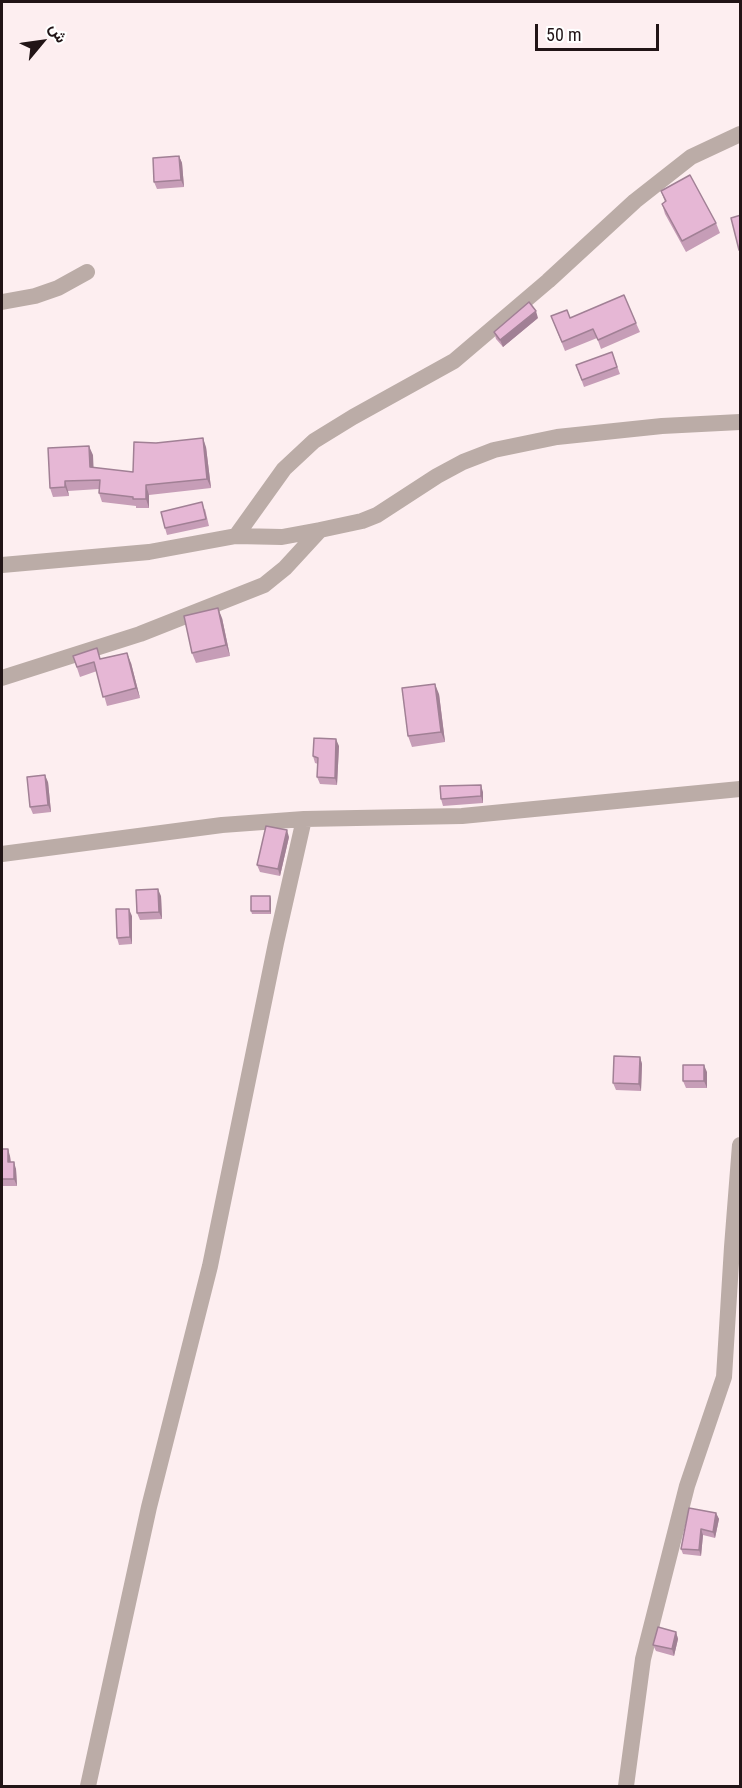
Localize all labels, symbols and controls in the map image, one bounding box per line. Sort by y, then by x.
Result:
north arrow [12,12,72,72]
scale bar [538,12,662,50]
text: ش [45,20,71,46]
text: 50 m [546,24,581,45]

